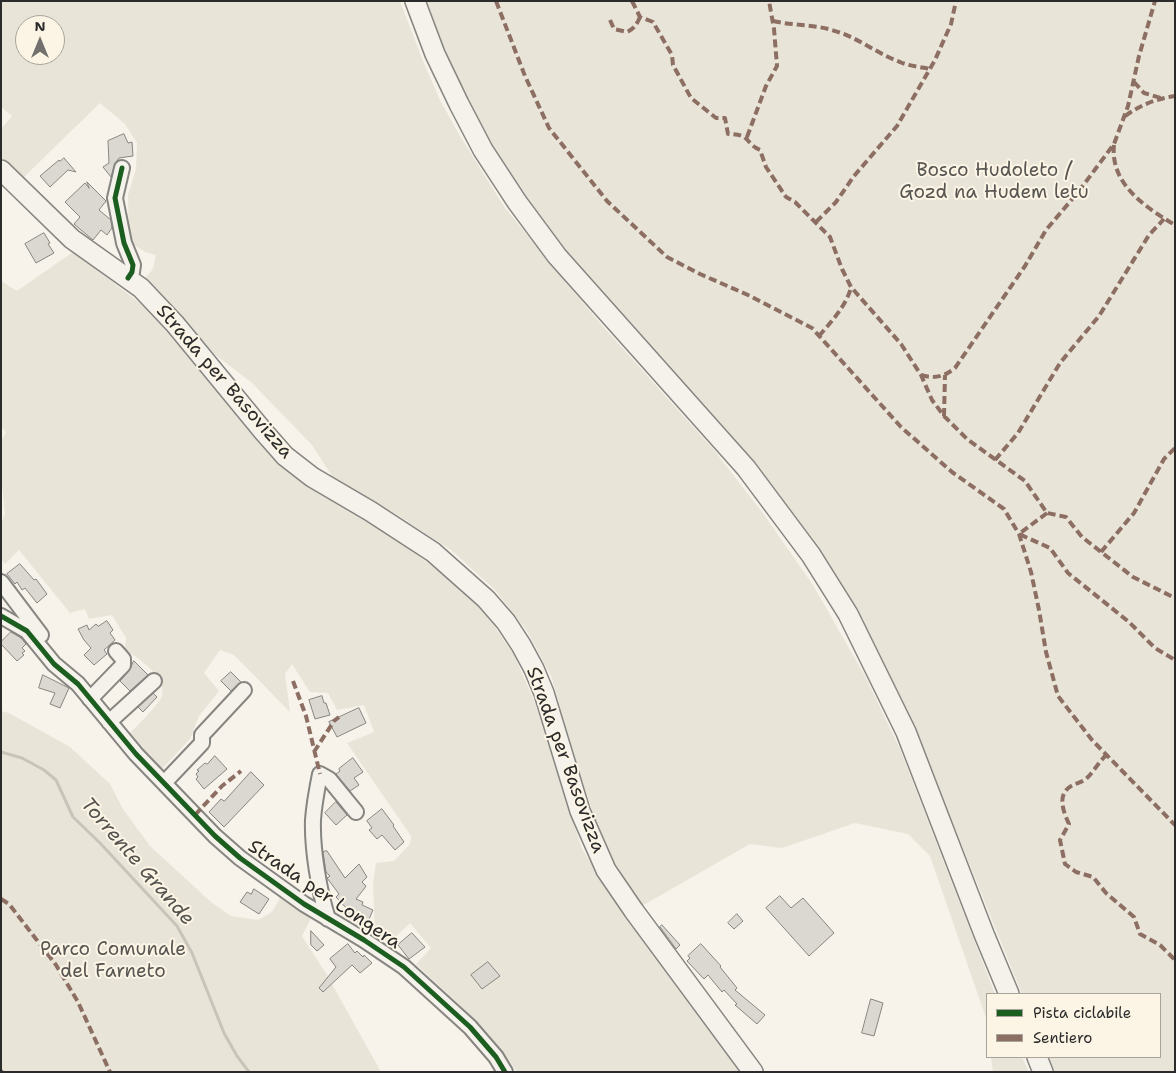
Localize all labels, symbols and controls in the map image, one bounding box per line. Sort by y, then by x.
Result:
north arrow [15,15,65,65]
text: N [34,17,46,35]
park label: Bosco Hudoleto / Gozd na Hudem letu [899,160,1089,204]
street label: Strada per Basovizza [151,300,297,464]
street label: Strada per Basovizza [521,664,609,856]
water label: Torrente Grande [75,793,199,931]
street label: Strada per Longera [243,835,405,955]
park label: Parco Comunale del Farneto [40,939,186,983]
legend [986,993,1161,1058]
text: Pista ciclabile [1033,1003,1131,1023]
text: Sentiero [1033,1028,1092,1048]

